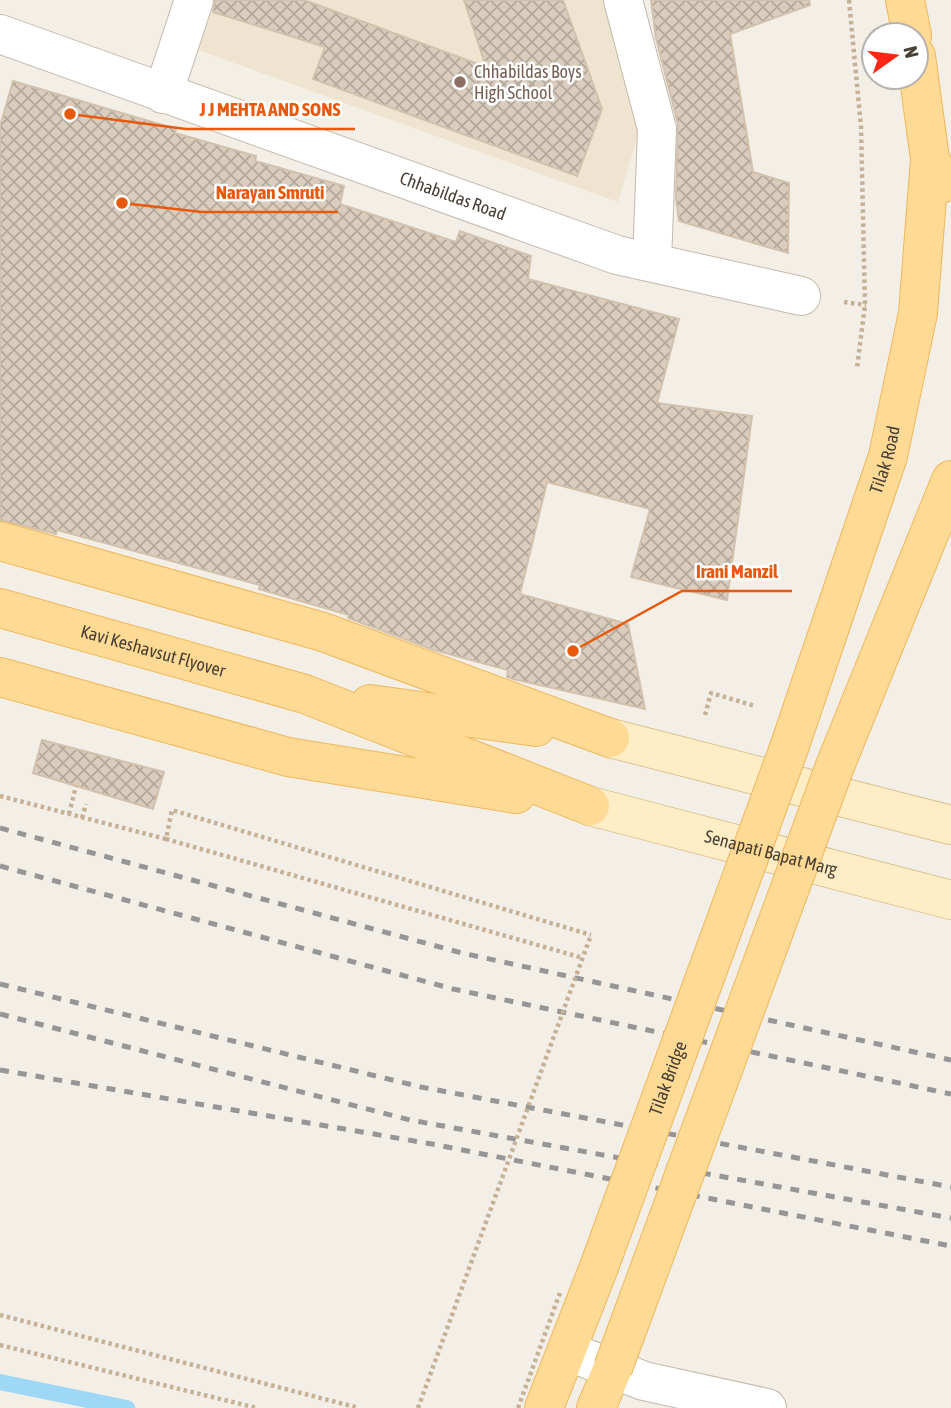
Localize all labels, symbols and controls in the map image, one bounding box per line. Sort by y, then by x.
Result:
north arrow [860,21,930,91]
text: N [899,44,924,60]
place label: Chhabildas Boys High School [474,61,582,103]
marker: Chhabildas Boys High School [452,74,468,90]
callout: J J MEHTA AND SONS [186,89,355,129]
text: J J MEHTA AND SONS [199,98,340,120]
street label: Chhabildas Road [397,167,509,224]
callout: Narayan Smruti [202,172,338,212]
text: Narayan Smruti [216,181,324,203]
street label: Tilak Road [865,424,904,496]
callout: Irani Manzil [682,551,792,591]
text: Irani Manzil [696,560,779,582]
street label: Kavi Keshavsut Flyover [78,620,229,681]
street label: Senapati Bapat Marg [703,825,840,880]
street label: Tilak Bridge [644,1038,691,1118]

